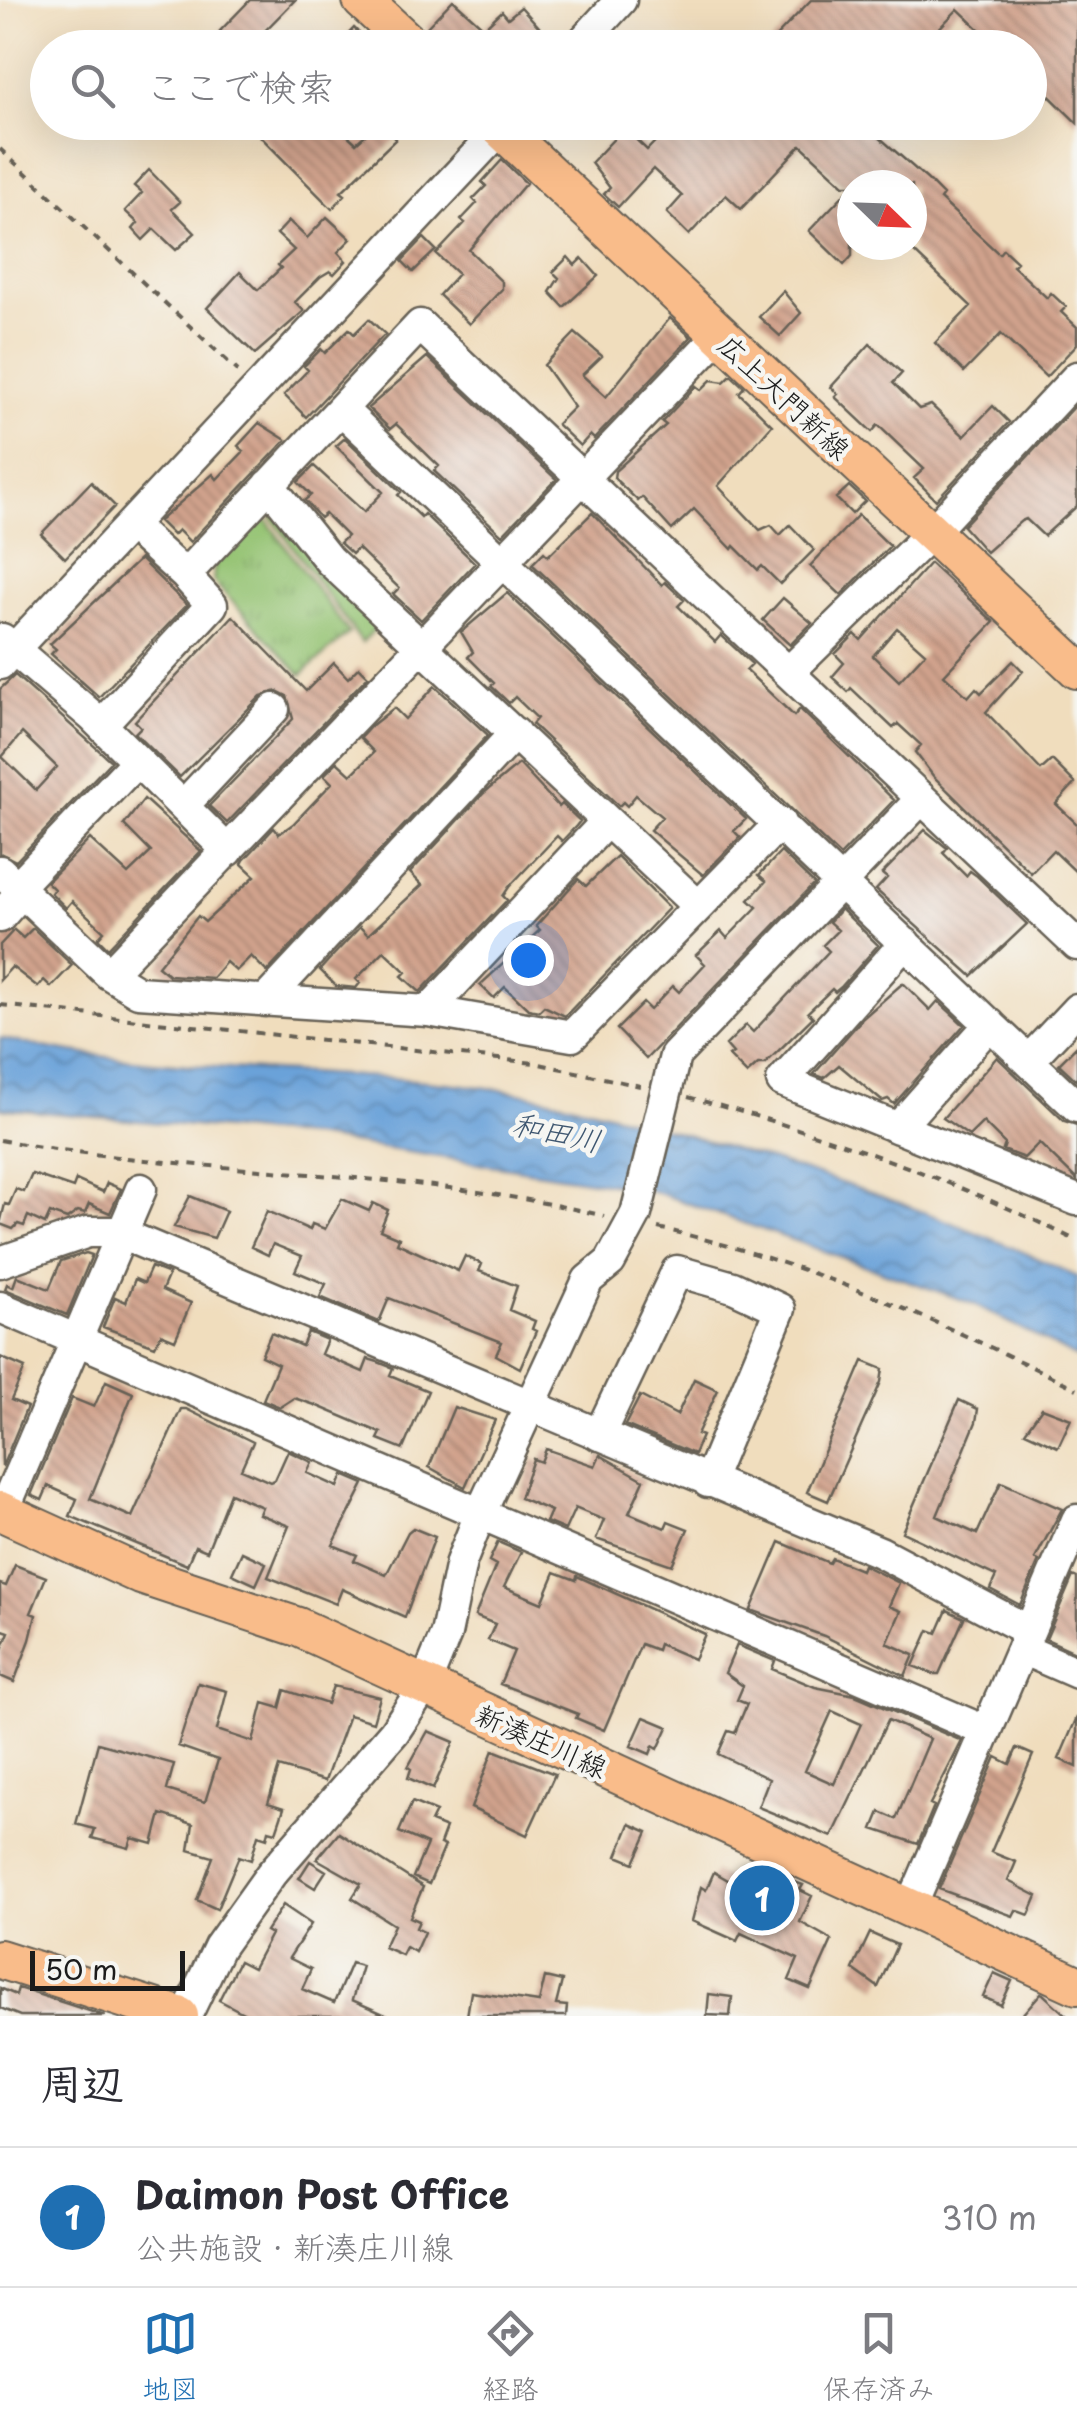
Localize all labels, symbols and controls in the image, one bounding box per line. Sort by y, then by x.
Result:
search box [30,30,1047,140]
text: ここで検索 [145,57,335,114]
icon: search [65,58,120,113]
north arrow [837,170,927,260]
street label: 広上大門新線 [709,323,861,469]
your location [503,935,554,986]
water label: 和田川 [508,1100,606,1162]
street label: 新湊庄川線 [469,1692,615,1788]
pin: 1 [730,1860,794,1936]
scale bar [30,1946,185,1990]
text: 50 m [45,1947,118,1990]
text: 周辺 [40,2050,124,2113]
text: Daimon Post Office [135,2165,509,2222]
text: 1 [65,2193,80,2241]
text: 310 m [941,2193,1037,2241]
text: 公共施設 · 新湊庄川線 [135,2222,453,2270]
tab: 地図 [142,2306,198,2409]
tab: 経路 [482,2306,539,2409]
tab: 保存済み [823,2306,935,2409]

